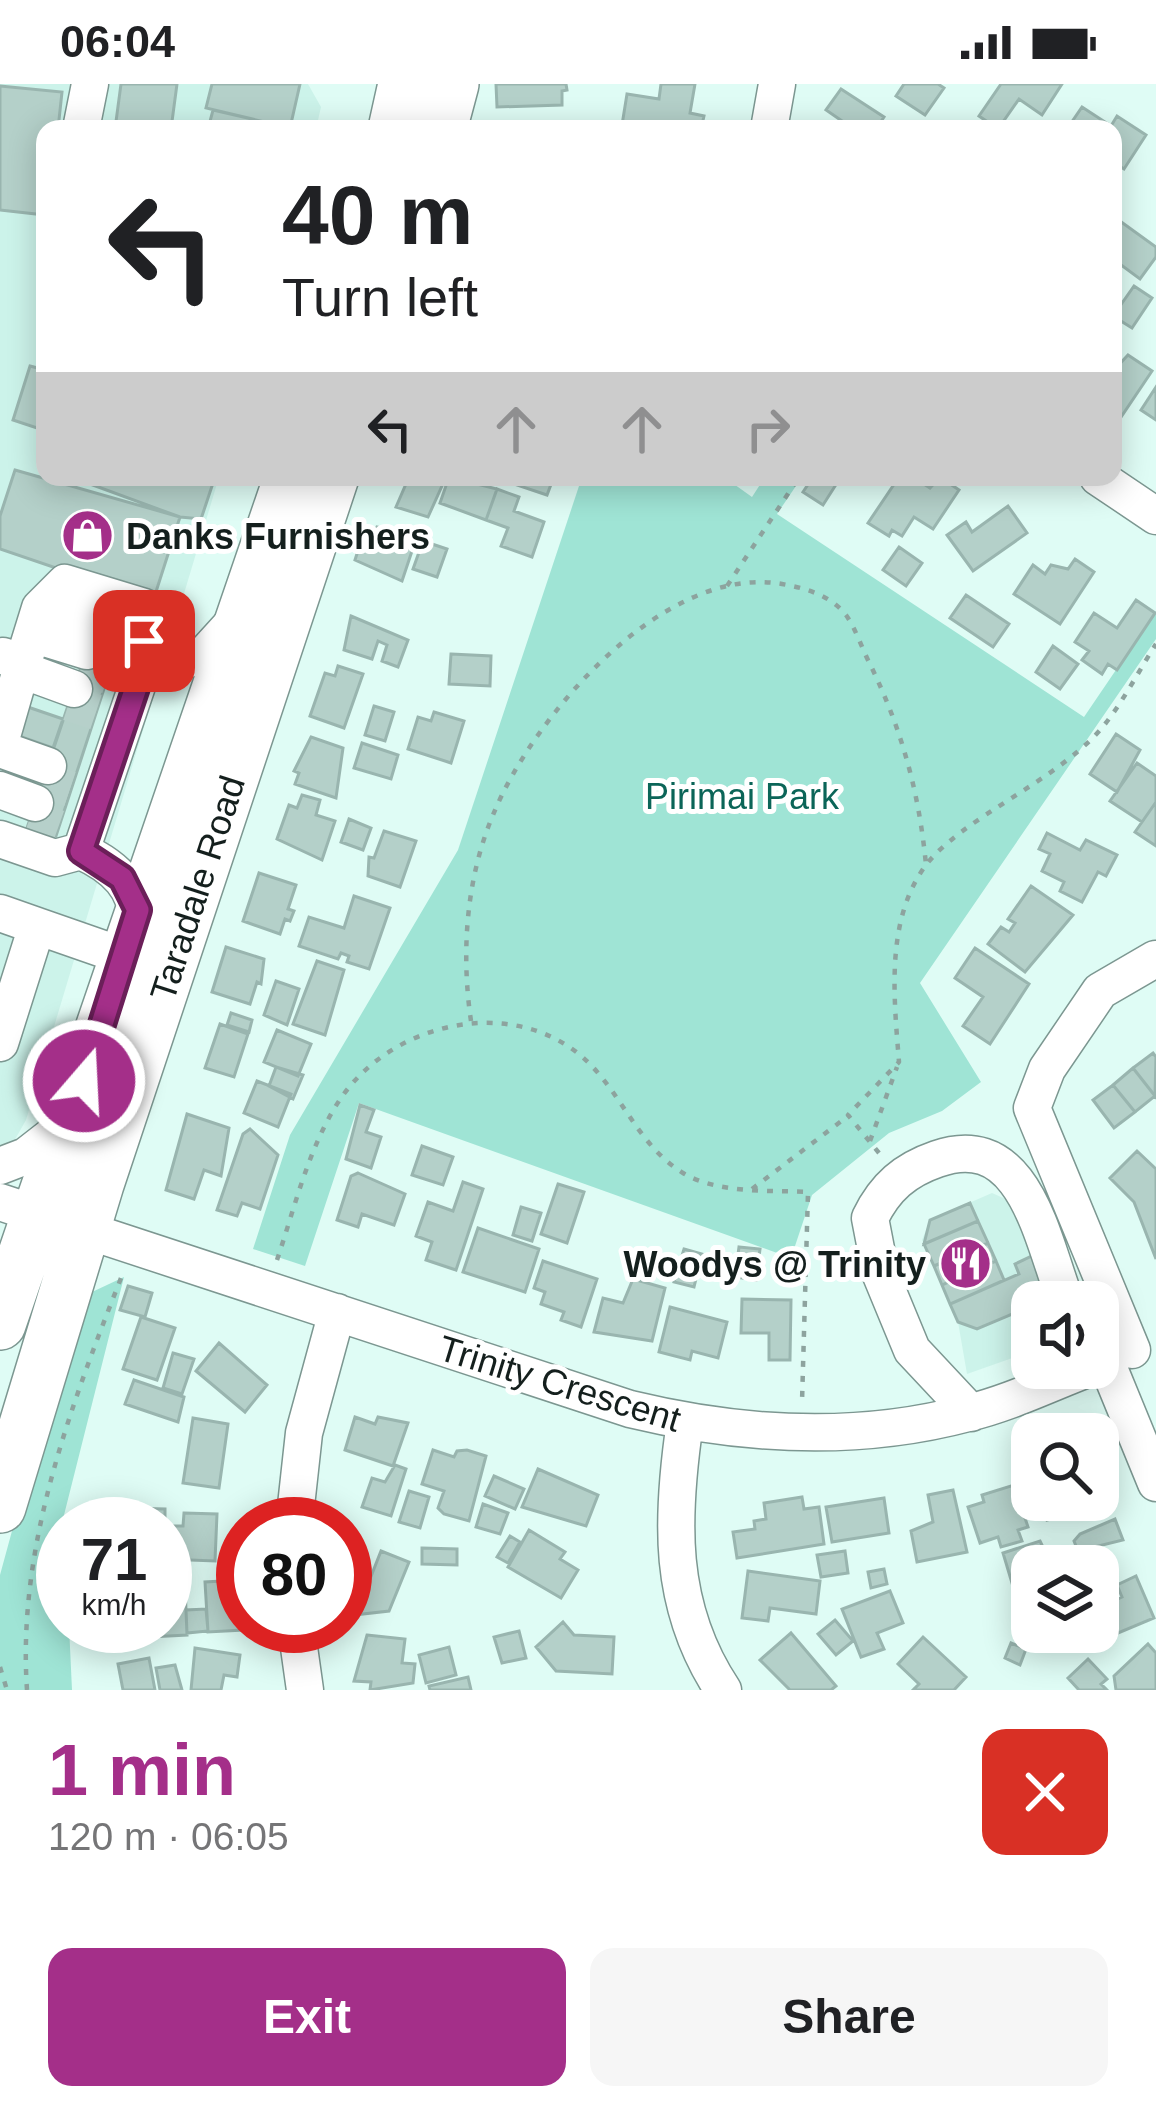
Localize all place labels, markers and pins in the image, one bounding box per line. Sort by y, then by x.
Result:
shop icon: Danks Furnishers [59,508,115,564]
place label: Danks Furnishers [126,516,430,557]
pin [93,590,195,692]
restaurant icon: Woodys @ Trinity [937,1236,993,1292]
place label: Woodys @ Trinity [624,1244,926,1285]

